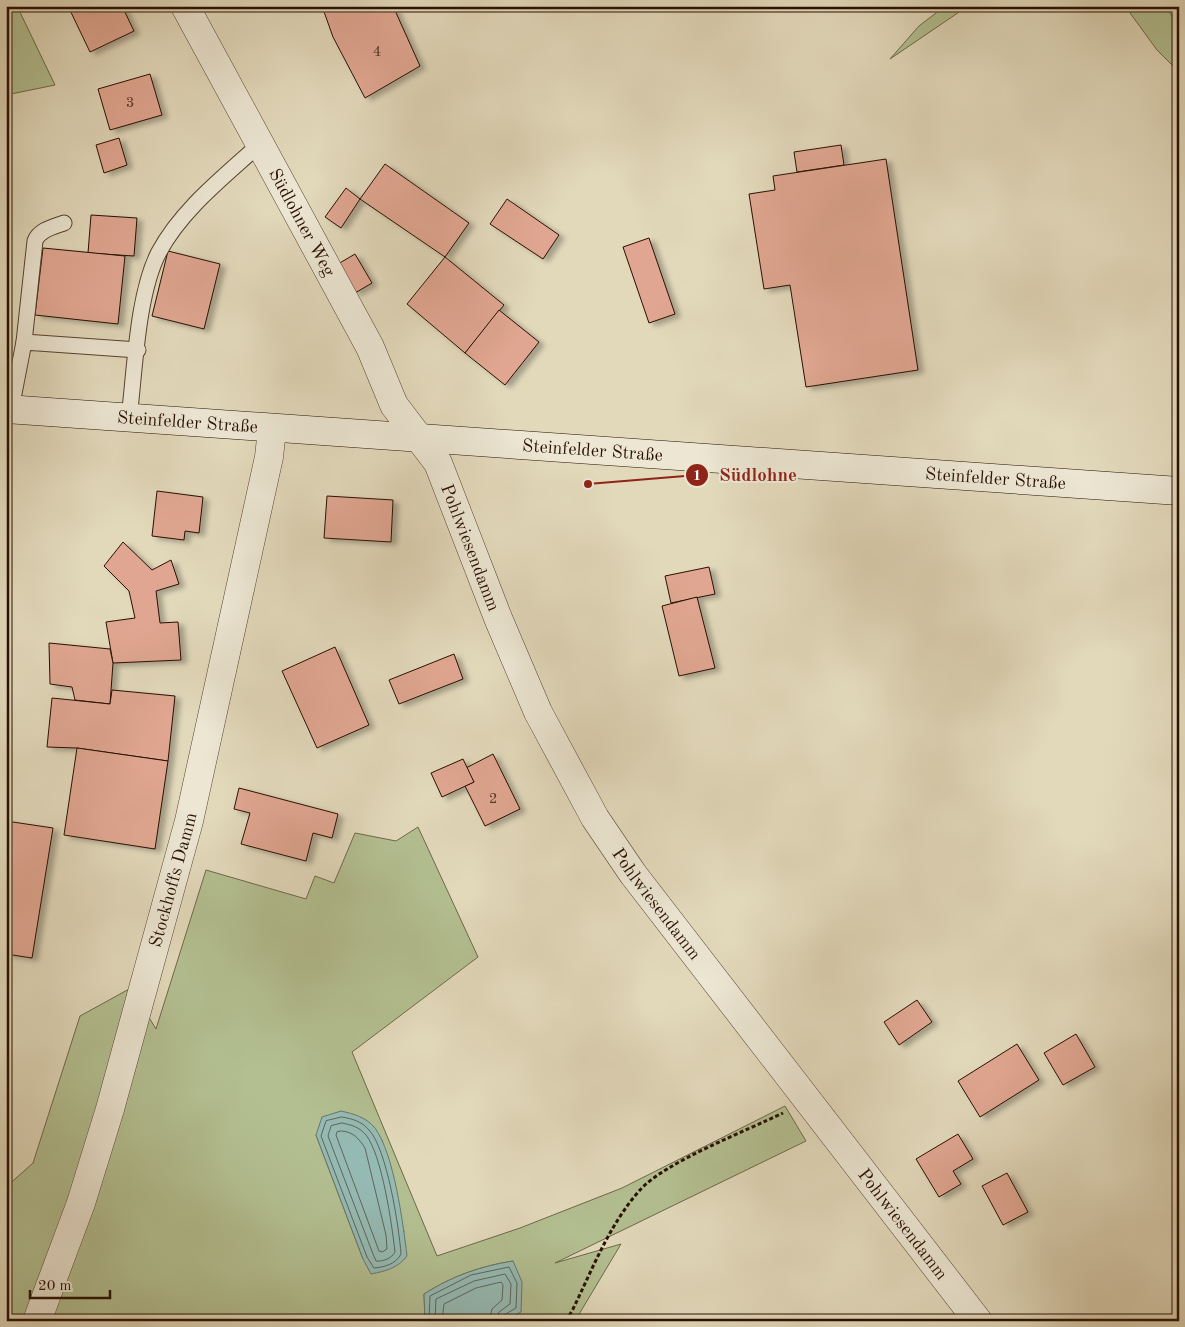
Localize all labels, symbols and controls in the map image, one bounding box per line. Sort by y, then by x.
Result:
house number: 4 [373,45,381,60]
house number: 3 [126,96,134,111]
street label: Südlohner Weg [265,166,338,280]
street label: Steinfelder Straße [116,409,259,437]
street label: Steinfelder Straße [521,437,664,465]
callout: Südlohne [684,458,807,492]
street label: Steinfelder Straße [924,465,1067,493]
text: Südlohne [719,467,797,486]
text: 1 [693,469,701,484]
street label: Pohlwiesendamm [437,482,502,614]
house number: 2 [489,792,497,807]
street label: Stockhoffs Damm [147,811,201,949]
street label: Pohlwiesendamm [608,845,704,964]
street label: Pohlwiesendamm [854,1166,951,1283]
scale bar [30,1267,110,1299]
text: 20 m [38,1279,72,1294]

